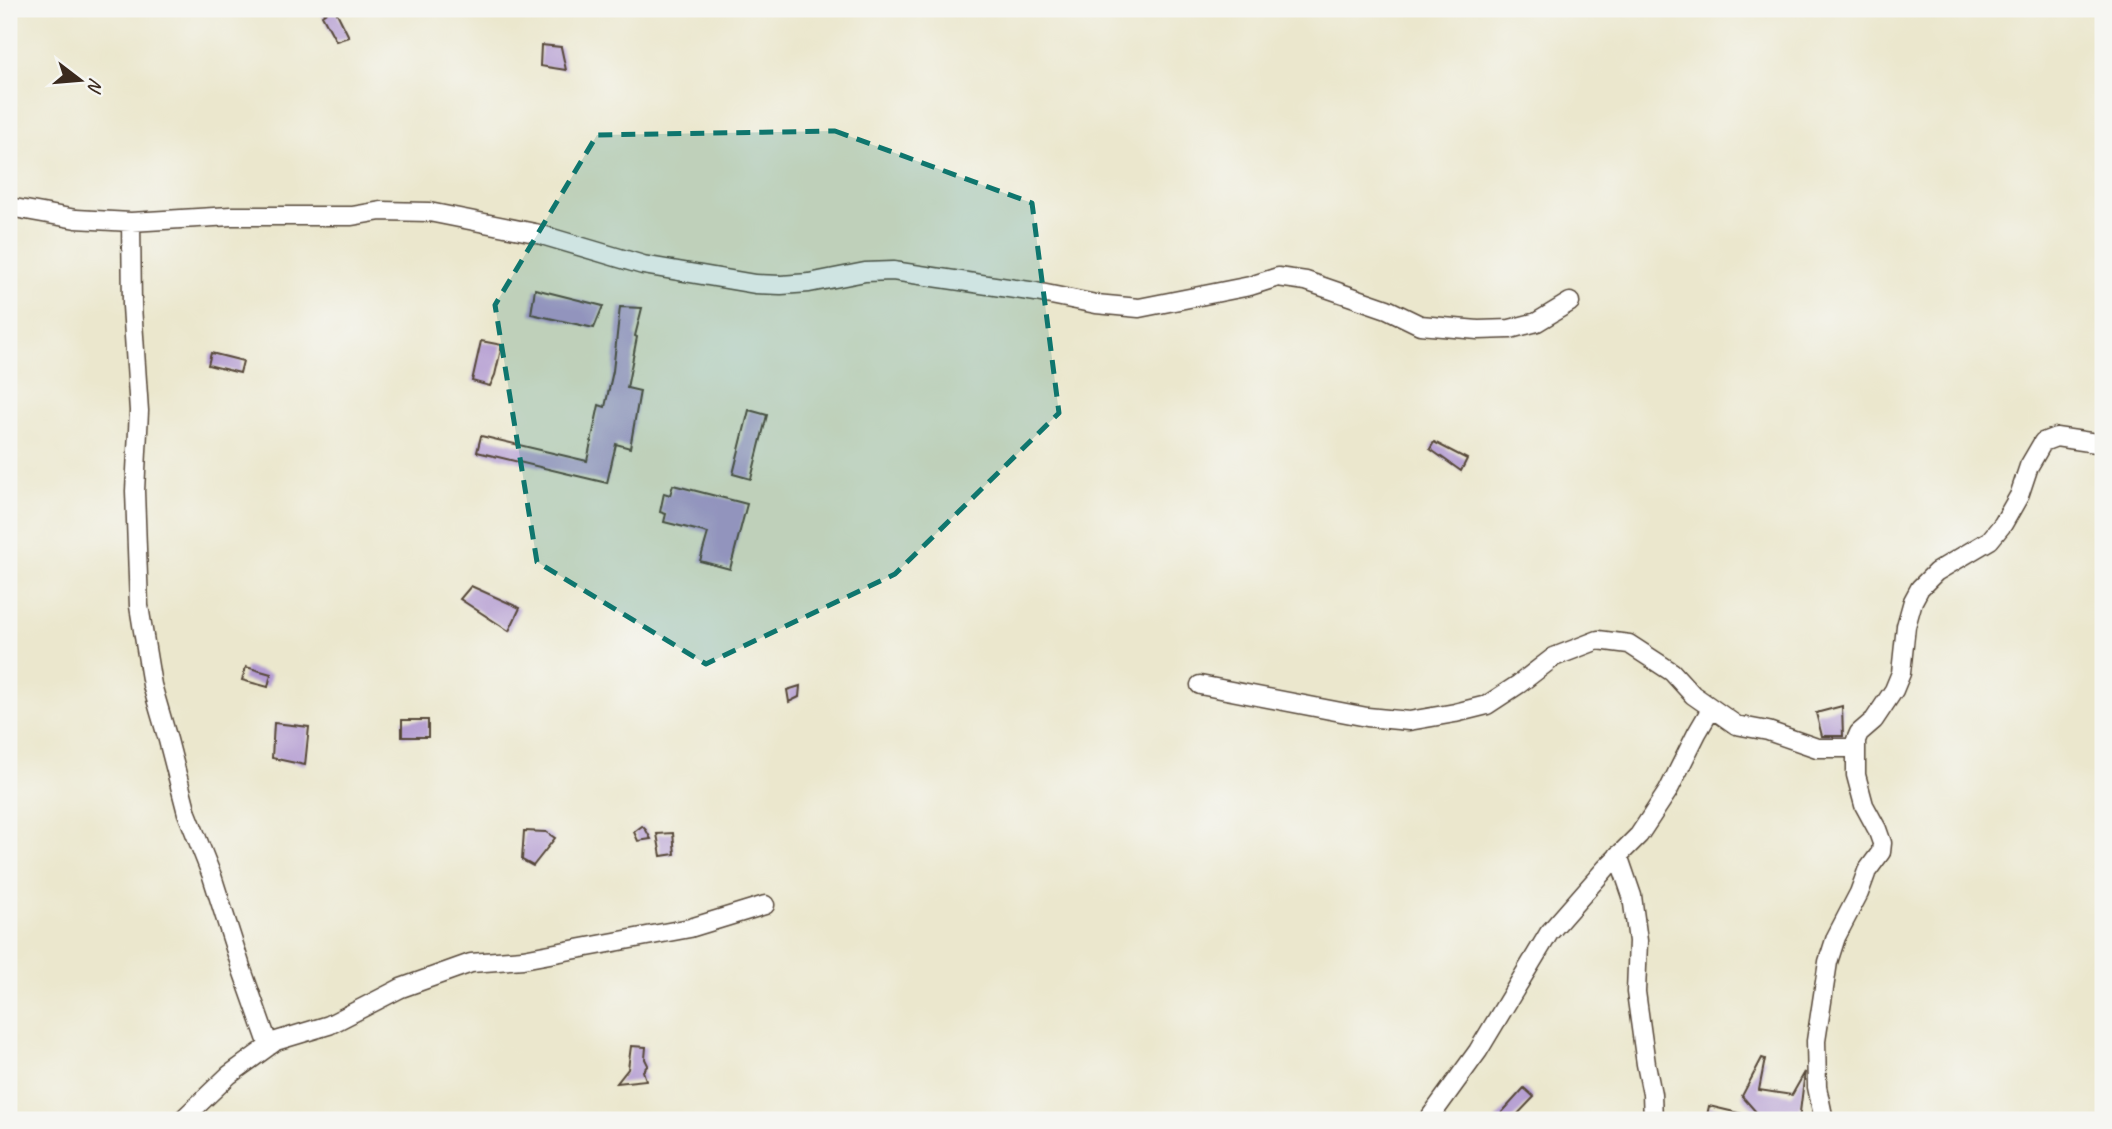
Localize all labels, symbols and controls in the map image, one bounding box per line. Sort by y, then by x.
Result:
north arrow [46,46,116,116]
text: N [81,75,109,96]

